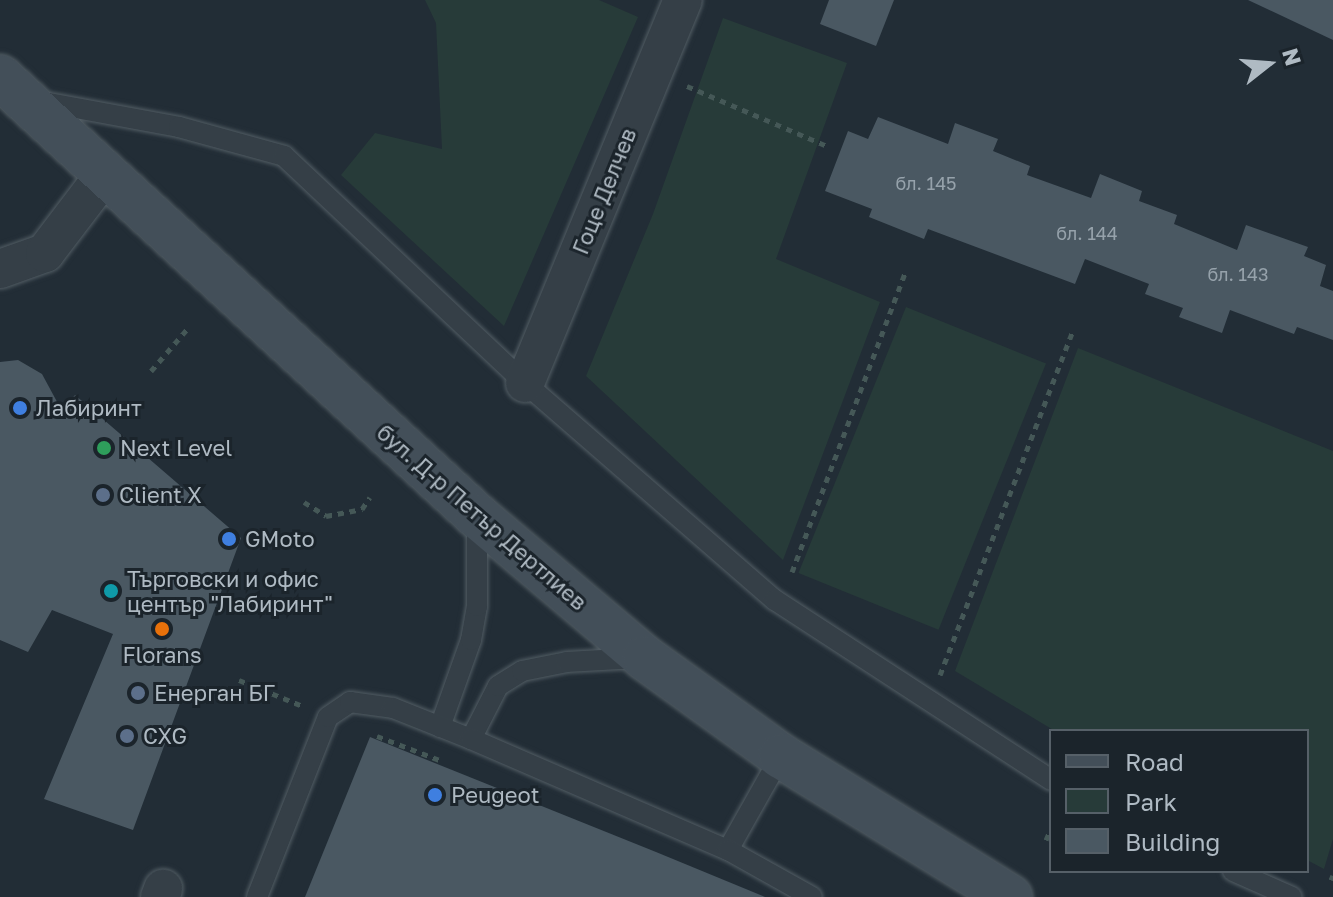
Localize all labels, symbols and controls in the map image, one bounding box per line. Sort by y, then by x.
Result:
north arrow [1229,24,1309,104]
text: N [1277,45,1308,69]
street label: Гоце Делчев [567,124,641,258]
house number: бл. 145 [895,172,957,194]
house number: бл. 144 [1056,222,1118,244]
house number: бл. 143 [1207,263,1269,285]
place label: Лабиринт [36,395,142,421]
marker: Лабиринт [11,399,29,417]
street label: бул. Д-р Петър Дертлиев [372,419,592,615]
place label: Next Level [120,435,232,461]
marker: Next Level [95,439,113,457]
place label: Client X [119,482,202,508]
marker: Client X [94,486,112,504]
place label: GMoto [245,526,315,552]
marker: GMoto [220,530,238,548]
place label: Търговски и офис център "Лабиринт" [127,565,333,616]
marker: Търговски и офис център "Лабиринт" [102,582,120,600]
marker: Florans [153,620,171,638]
place label: Florans [122,642,202,668]
place label: Енерган БГ [154,680,275,706]
marker: Енерган БГ [129,684,147,702]
place label: CXG [143,723,187,749]
marker: CXG [118,727,136,745]
legend [1049,729,1309,873]
text: Road [1125,747,1184,776]
place label: Peugeot [451,782,540,808]
marker: Peugeot [426,786,444,804]
text: Park [1125,787,1177,816]
text: Building [1125,827,1220,856]

